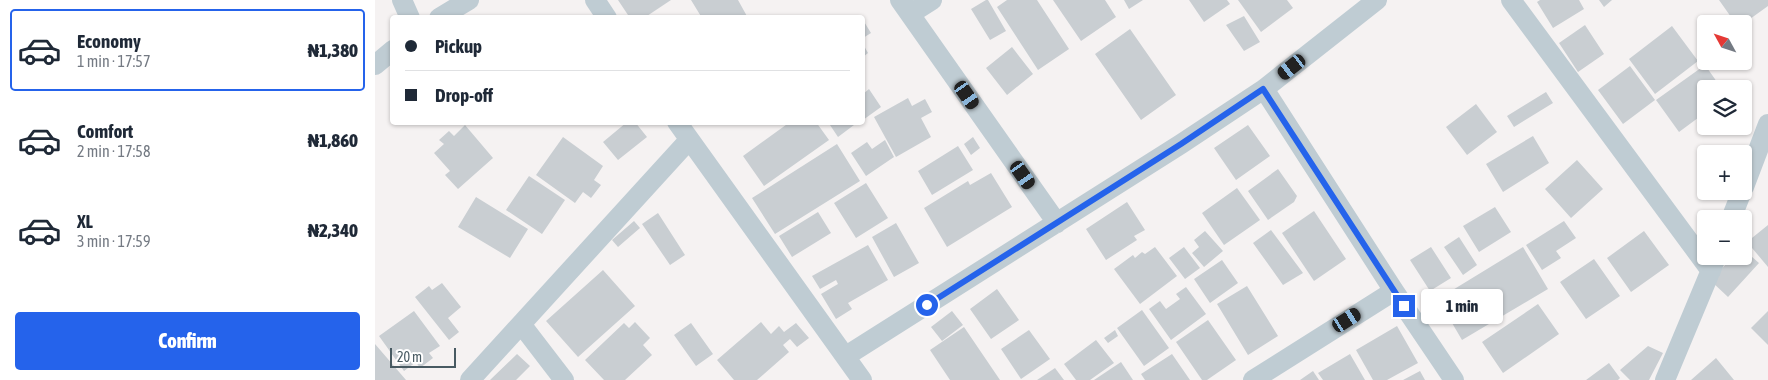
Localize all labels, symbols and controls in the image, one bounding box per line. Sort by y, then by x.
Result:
north arrow [1697,15,1753,70]
map controls [1697,15,1752,265]
icon: car [17,28,62,73]
text: Economy [77,30,141,52]
text: Pickup [435,35,482,57]
text: ₦1,380 [308,39,358,61]
text: 1 min · 17:57 [77,52,150,70]
car [1275,52,1308,82]
car [952,78,981,112]
button: layers [1697,80,1752,135]
text: Drop-off [435,84,493,106]
icon: car [17,118,62,163]
text: Comfort [77,120,133,142]
text: ₦1,860 [308,129,358,151]
text: 2 min · 17:58 [77,142,150,160]
button: + [1697,145,1752,200]
car [1008,158,1037,192]
icon: car [17,208,62,253]
text: XL [77,210,93,232]
button: − [1697,210,1752,265]
text: ₦2,340 [308,219,358,241]
text: 3 min · 17:59 [77,232,150,250]
callout: 1 min [1421,288,1504,324]
route start [916,294,938,316]
route end [1393,295,1415,317]
text: 1 min [1446,297,1478,315]
car [1330,306,1363,334]
button: Confirm [15,312,360,370]
scale bar [390,345,456,368]
text: 20 m [397,349,422,365]

